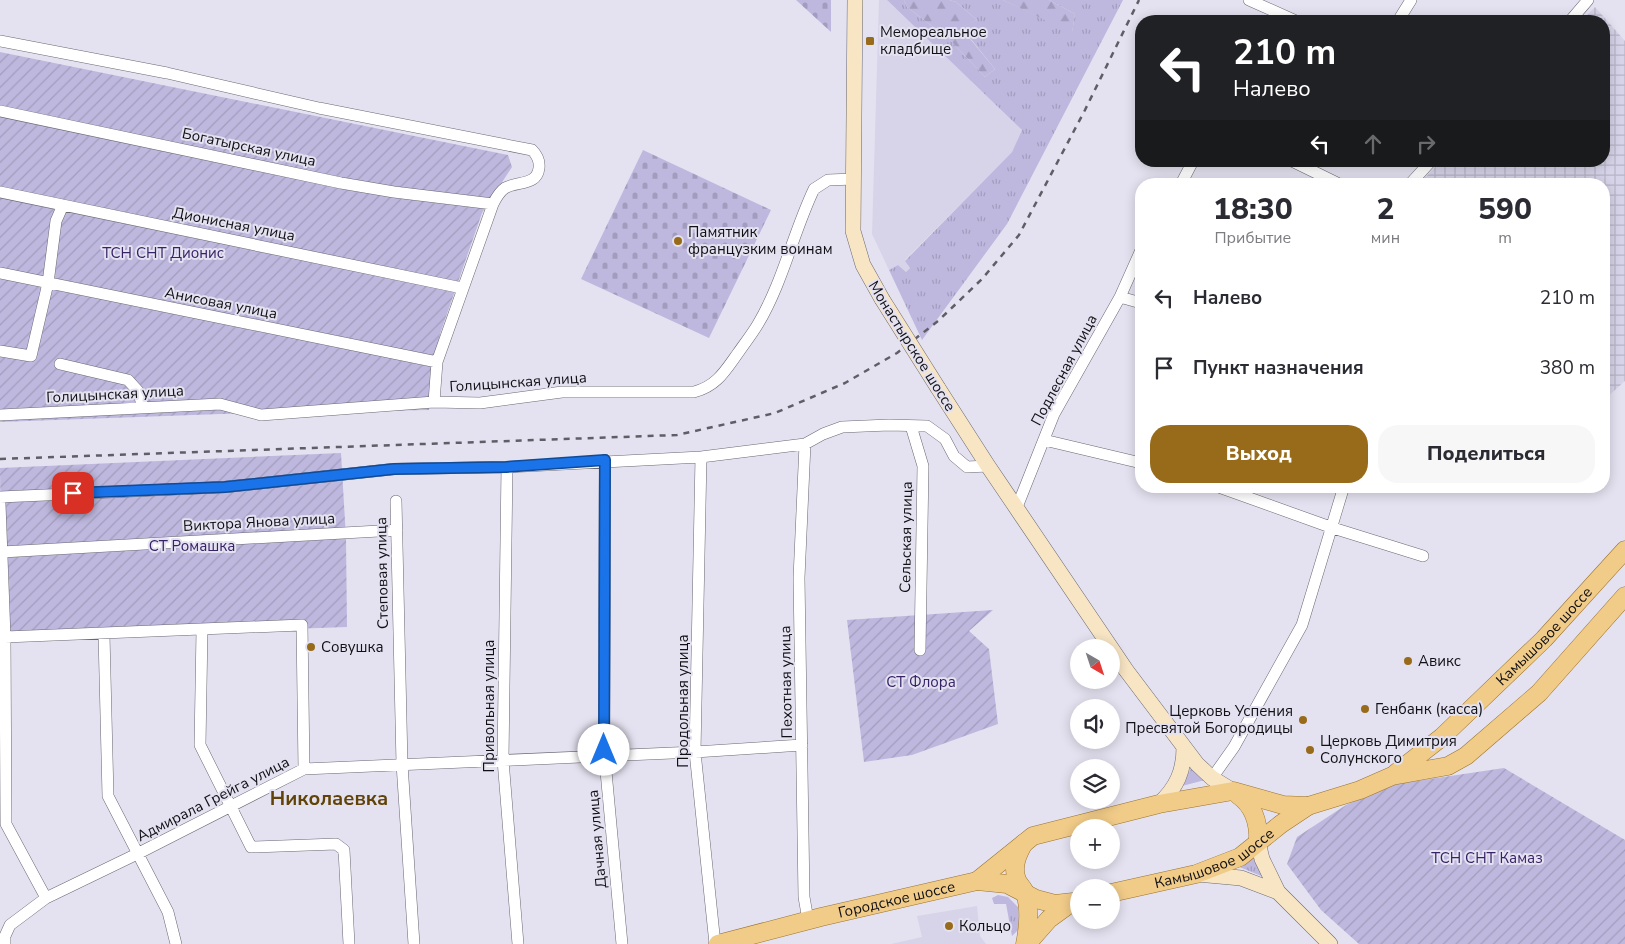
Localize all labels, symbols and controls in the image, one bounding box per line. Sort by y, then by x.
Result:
place label: Мемореальное кладбище [880,22,987,59]
text: 210 m [1233,29,1336,76]
marker: Мемореальное кладбище [864,35,876,47]
icon: left [1150,35,1215,100]
text: Налево [1233,74,1311,104]
street label: Богатырская улица [180,123,318,171]
icon: left [1306,130,1334,158]
icon: ahead [1359,130,1387,158]
icon: right [1412,130,1440,158]
text: 18:30 [1213,189,1293,230]
text: 2 [1376,189,1394,230]
text: 590 [1478,189,1532,230]
street label: Дионисная улица [171,202,297,246]
place label: Памятник французким воинам [688,222,833,259]
text: Прибытие [1214,227,1291,249]
text: мин [1371,227,1400,249]
text: m [1498,227,1512,249]
marker: Памятник французким воинам [672,235,684,247]
park label: ТСН СНТ Дионис [102,243,224,263]
street label: Монастырское шоссе [864,277,960,415]
street label: Анисовая улица [163,282,279,324]
icon: left [1150,284,1178,312]
text: Налево [1193,285,1262,311]
text: 210 m [1540,285,1595,311]
street label: Подлесная улица [1026,311,1102,429]
icon: arrive [1150,354,1178,382]
text: Пункт назначения [1193,355,1364,381]
text: 380 m [1540,355,1595,381]
street label: Голицынская улица [449,367,587,397]
street label: Голицынская улица [46,380,184,408]
button: Выход [1150,425,1368,483]
button: Поделиться [1378,425,1595,483]
pin [52,472,94,514]
icon: arrive [59,479,87,507]
street label: Сельская улица [895,481,917,593]
street label: Виктора Янова улица [183,508,335,536]
street label: Степовая улица [371,517,393,629]
park label: СТ Ромашка [149,536,235,556]
street label: Камышовое шоссе [1492,582,1597,690]
street label: Пехотная улица [775,625,797,739]
street label: Продольная улица [673,634,693,768]
place label: Совушка [321,637,383,657]
north arrow [1070,639,1120,689]
map controls [1070,639,1120,929]
street label: Привольная улица [479,640,499,772]
marker: Совушка [305,641,317,653]
place label: Авикс [1418,651,1461,671]
marker: Авикс [1402,655,1414,667]
park label: СТ Флора [886,672,956,692]
button: sound [1070,699,1120,749]
place label: Генбанк (касса) [1375,699,1483,719]
place label: Церковь Успения Пресвятой Богородицы [1125,701,1293,738]
marker: Генбанк (касса) [1359,703,1371,715]
marker: Церковь Успения Пресвятой Богородицы [1297,714,1309,726]
position arrow [577,723,629,775]
place label: Церковь Димитрия Солунского [1320,731,1457,768]
marker: Церковь Димитрия Солунского [1304,744,1316,756]
street label: Адмирала Грейга улица [133,752,293,846]
button: layers [1070,759,1120,809]
district label: Николаевка [270,785,388,812]
street label: Дачная улица [583,789,611,889]
button: + [1070,819,1120,869]
street label: Камышовое шоссе [1152,823,1278,893]
park label: ТСН СНТ Камаз [1431,848,1543,868]
street label: Городское шоссе [836,876,957,923]
button: − [1070,879,1120,929]
place label: Кольцо [959,916,1011,936]
marker: Кольцо [943,920,955,932]

